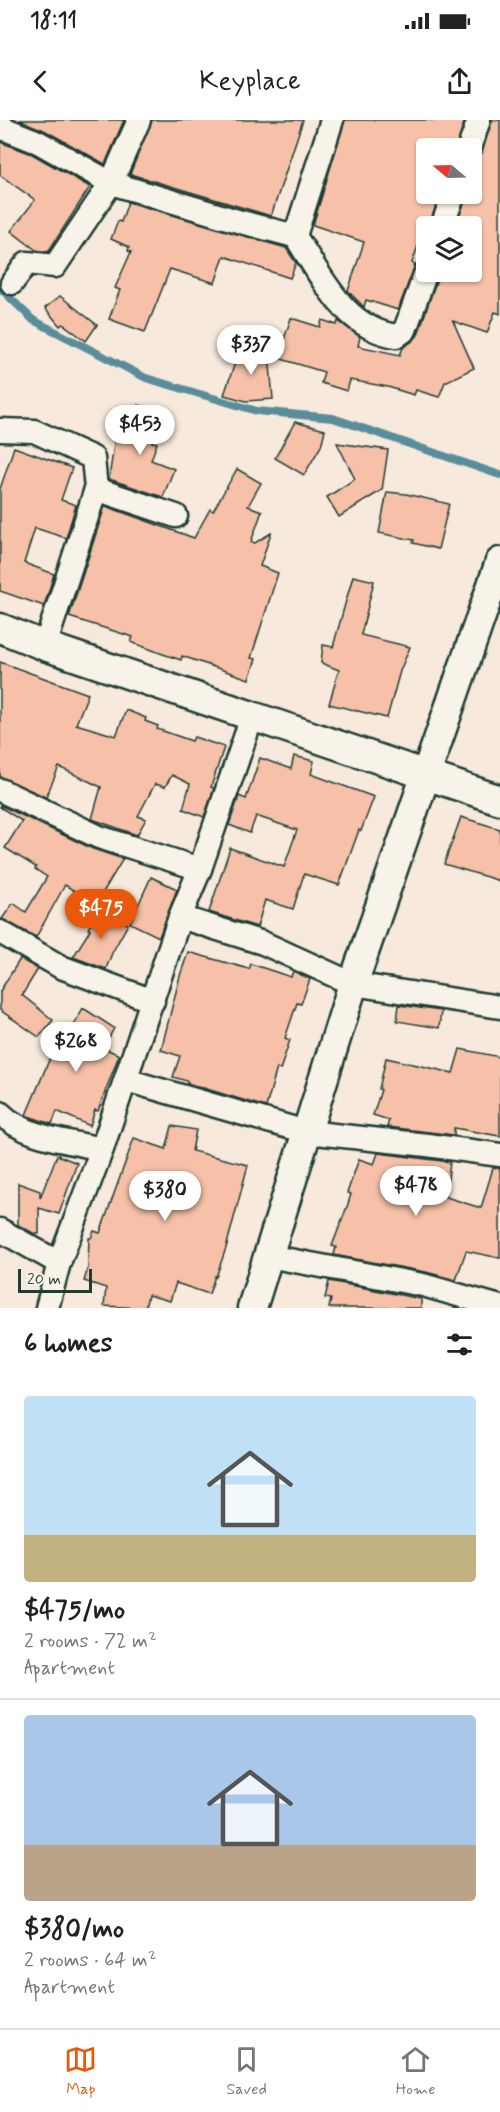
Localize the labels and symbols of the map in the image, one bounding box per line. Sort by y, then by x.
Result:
north arrow [416,138,482,204]
pin: $337 [215,325,287,376]
pin: $453 [104,405,176,456]
pin: $475 [65,889,137,940]
pin: $268 [40,1022,112,1073]
pin: $478 [380,1166,452,1217]
pin: $380 [129,1171,201,1222]
scale bar [18,1266,92,1294]

